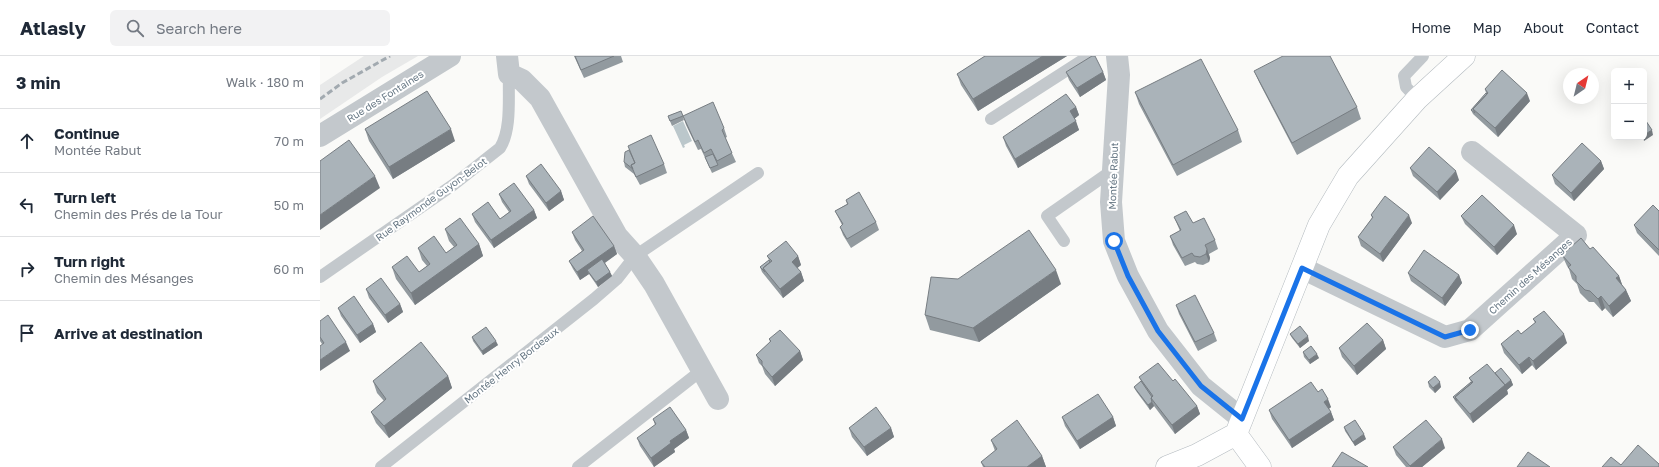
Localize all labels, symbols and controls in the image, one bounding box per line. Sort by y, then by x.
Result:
search box [110,10,390,46]
text: Atlasly [20,16,86,39]
icon: search [124,17,146,39]
text: Search here [156,19,242,37]
text: Home [1411,19,1451,36]
text: Map [1473,19,1501,36]
text: About [1523,19,1564,36]
text: Contact [1586,19,1639,36]
street label: Rue des Fontaines [344,68,426,124]
north arrow [1563,68,1599,104]
map controls [1611,68,1647,140]
button: + [1611,68,1647,104]
text: 3 min [16,72,60,93]
text: Walk · 180 m [226,74,304,90]
button: − [1611,104,1647,140]
text: Continue [54,124,120,142]
icon: ahead [16,130,38,152]
text: 70 m [274,133,304,149]
text: Montée Rabut [54,142,142,158]
street label: Montée Rabut [1106,142,1120,210]
street label: Rue Raymonde Guyon-Belot [373,155,489,243]
text: Turn left [54,188,116,206]
icon: left [16,194,38,216]
text: 50 m [274,197,304,213]
text: Chemin des Prés de la Tour [54,206,223,222]
route start [1105,232,1123,250]
street label: Chemin des Mésanges [1486,236,1574,316]
text: Turn right [54,252,125,270]
icon: right [16,258,38,280]
text: 60 m [273,261,304,277]
text: Chemin des Mésanges [54,270,194,286]
route end [1461,321,1479,339]
icon: arrive [16,322,38,344]
text: Arrive at destination [54,324,203,342]
street label: Montée Henry Bordeaux [462,324,561,406]

